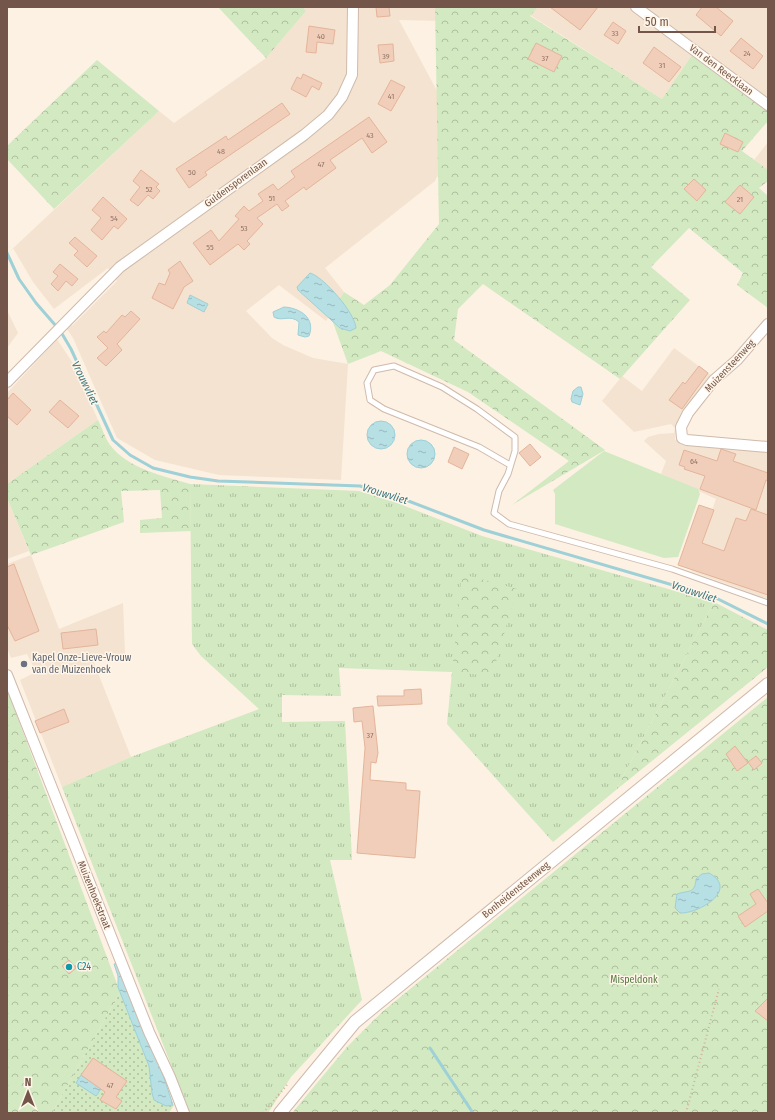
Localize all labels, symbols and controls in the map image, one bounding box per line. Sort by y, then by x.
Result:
scale bar [639,8,715,34]
text: 50 m [645,15,669,29]
house number: 33 [611,29,619,38]
house number: 40 [317,32,325,41]
street label: Van den Reecklaan [687,42,755,98]
house number: 24 [743,49,751,58]
house number: 39 [382,52,390,61]
house number: 37 [542,54,549,63]
house number: 31 [659,61,665,70]
house number: 41 [388,92,394,101]
house number: 43 [366,131,374,140]
house number: 48 [217,147,225,156]
street label: Guldensporenlaan [202,156,270,210]
house number: 47 [318,160,325,169]
house number: 50 [188,168,196,177]
house number: 52 [145,185,153,194]
house number: 51 [269,194,275,203]
house number: 21 [737,195,743,204]
house number: 54 [110,214,118,223]
house number: 53 [240,224,248,233]
house number: 55 [206,243,214,252]
street label: Muizensteenweg [703,337,758,395]
water label: Vrouwvliet [69,359,101,407]
house number: 64 [690,457,698,466]
water label: Vrouwvliet [361,481,410,507]
water label: Vrouwvliet [670,579,719,606]
place label: Kapel Onze-Lieve-Vrouw van de Muizenhoek [32,652,132,676]
marker: Kapel Onze-Lieve-Vrouw van de Muizenhoek [19,659,29,669]
house number: 37 [367,731,374,740]
street label: Muizenhoekstraat [75,859,113,932]
street label: Bonheidensteenweg [480,859,552,921]
place label: C24 [77,961,91,973]
marker: C24 [64,962,74,972]
park label: Mispeldonk [610,974,658,986]
north arrow [8,1072,48,1112]
text: N [25,1076,31,1089]
house number: 47 [107,1081,114,1090]

